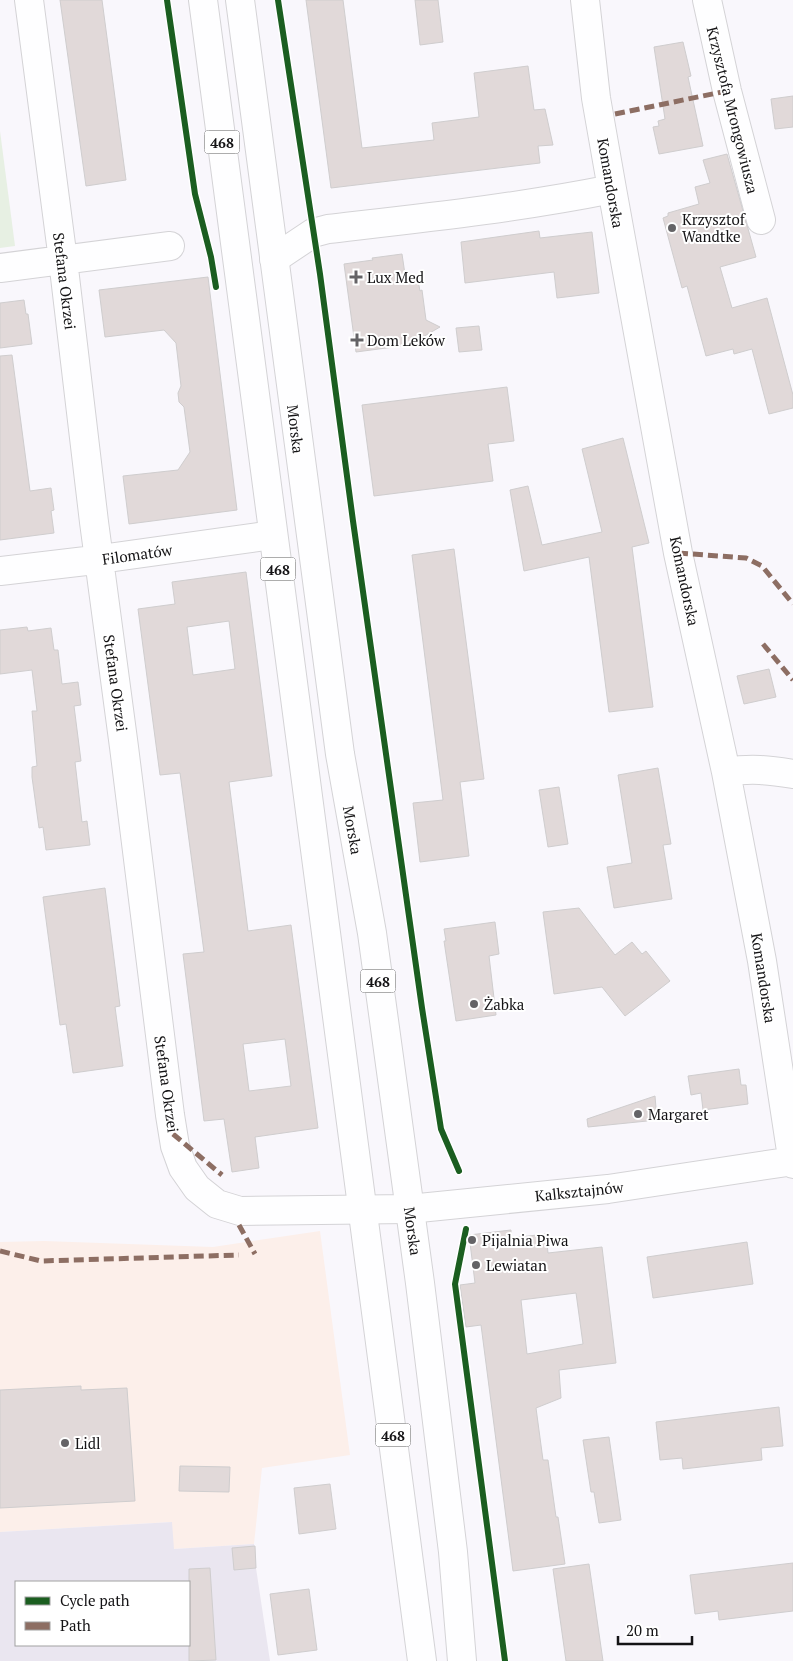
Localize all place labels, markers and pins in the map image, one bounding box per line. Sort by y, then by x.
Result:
place label: Krzysztof Wandtke [682,209,746,246]
marker: Krzysztof Wandtke [666,222,678,234]
place label: Lux Med [367,267,424,287]
marker: Lux Med [349,270,363,284]
place label: Dom Leków [367,330,446,350]
marker: Dom Leków [351,334,363,346]
place label: Żabka [484,994,525,1014]
marker: Żabka [468,998,480,1010]
place label: Margaret [648,1104,709,1124]
marker: Margaret [632,1108,644,1120]
place label: Pijalnia Piwa [482,1230,569,1250]
marker: Pijalnia Piwa [466,1234,478,1246]
place label: Lewiatan [486,1255,547,1275]
marker: Lewiatan [470,1259,482,1271]
place label: Lidl [75,1433,101,1453]
marker: Lidl [59,1437,71,1449]

